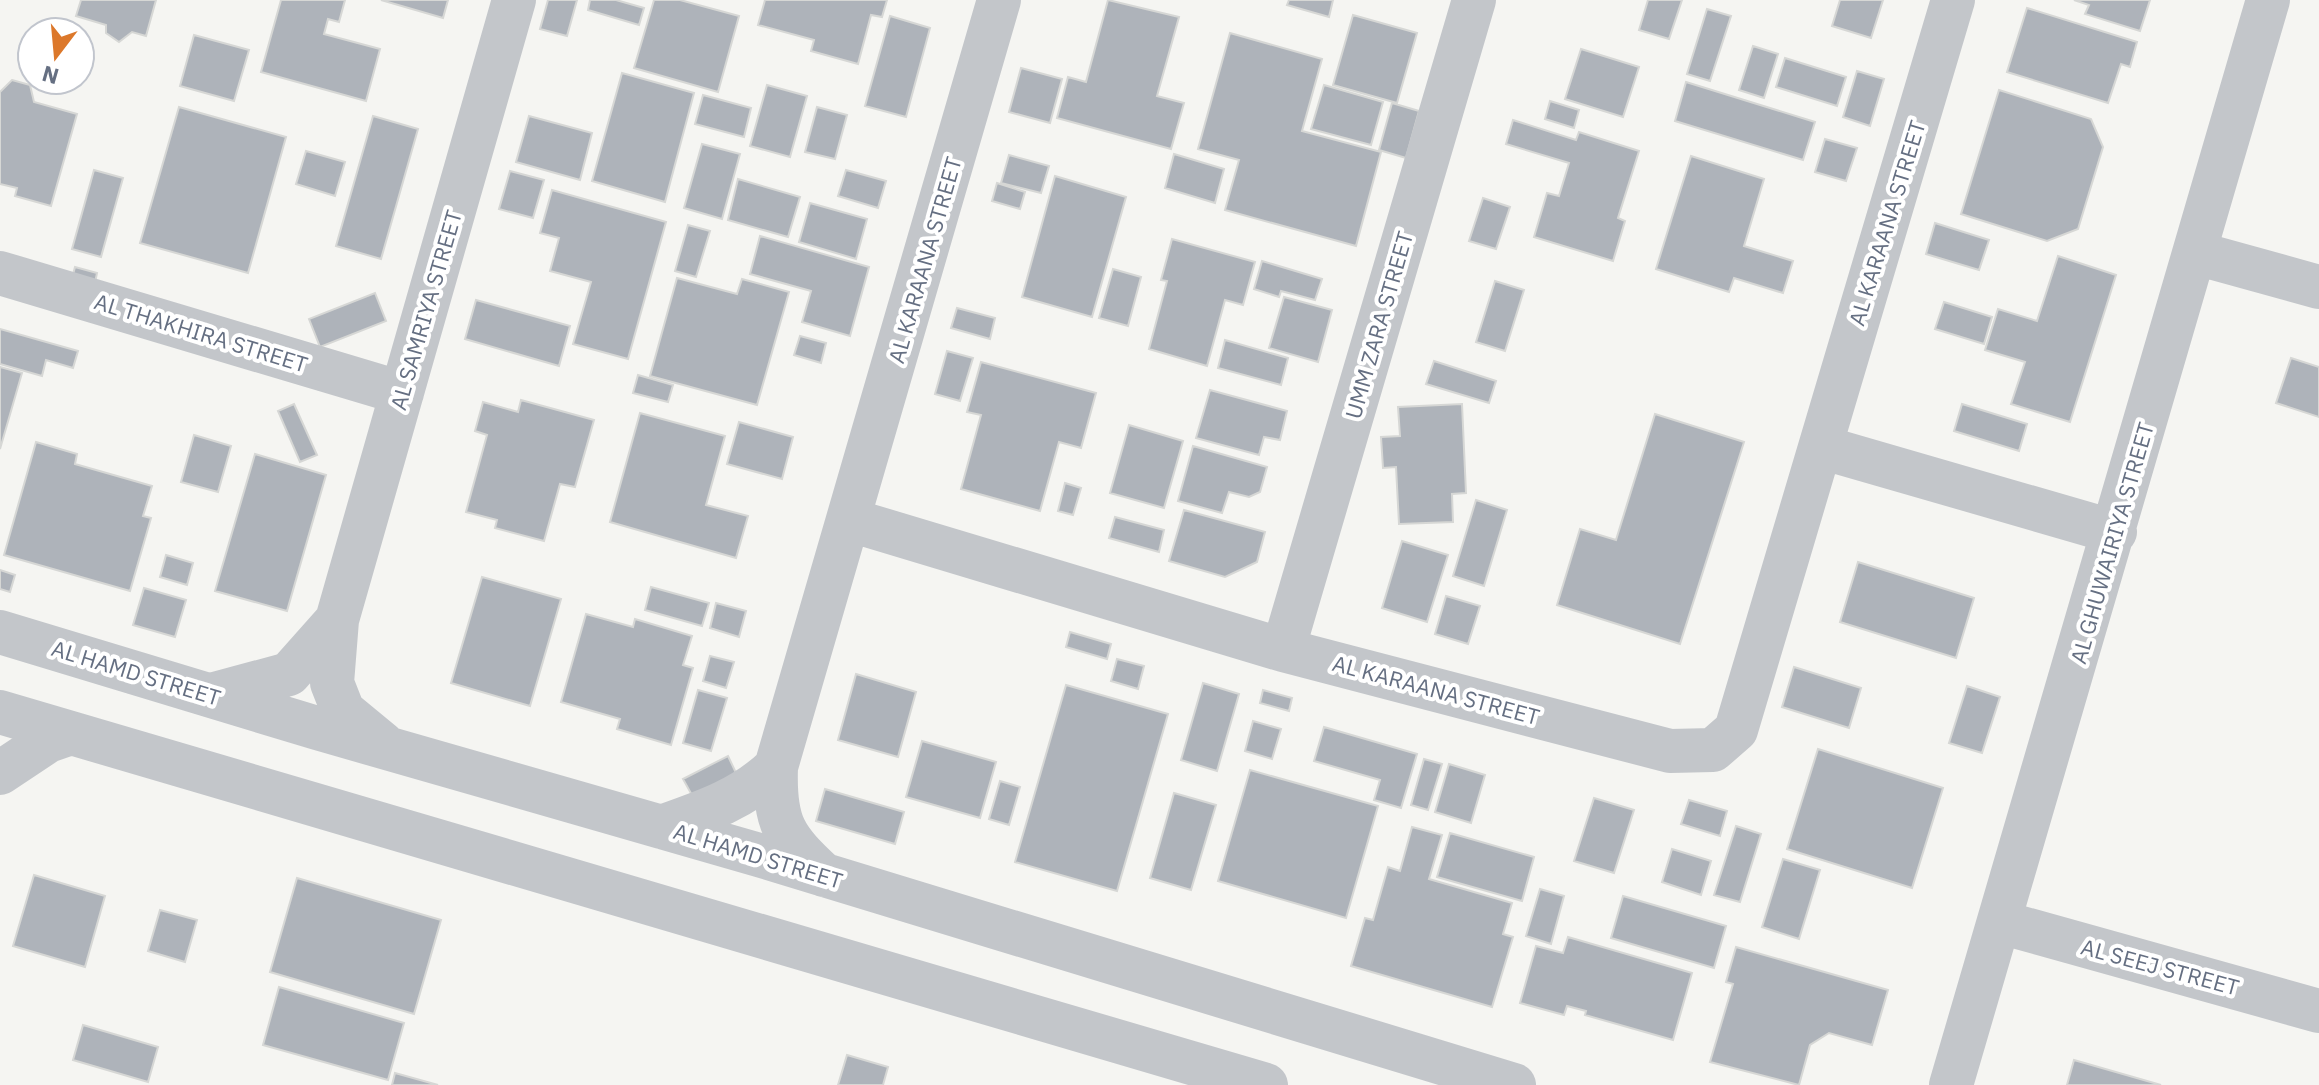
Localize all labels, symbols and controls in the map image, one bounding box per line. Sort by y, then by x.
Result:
north arrow [16,16,96,96]
text: N [39,60,62,92]
street label: AL KARAANA STREET [1841,116,1932,329]
street label: AL KARAANA STREET [881,153,968,366]
street label: AL SAMRIYA STREET [383,206,468,413]
street label: UMM ZARA STREET [1338,227,1419,422]
street label: AL THAKHIRA STREET [91,286,312,379]
street label: AL GHUWAIRIYA STREET [2063,418,2160,667]
street label: AL HAMD STREET [48,633,225,712]
street label: AL KARAANA STREET [1329,648,1543,731]
street label: AL HAMD STREET [670,816,847,895]
street label: AL SEEJ STREET [2078,932,2243,1002]

